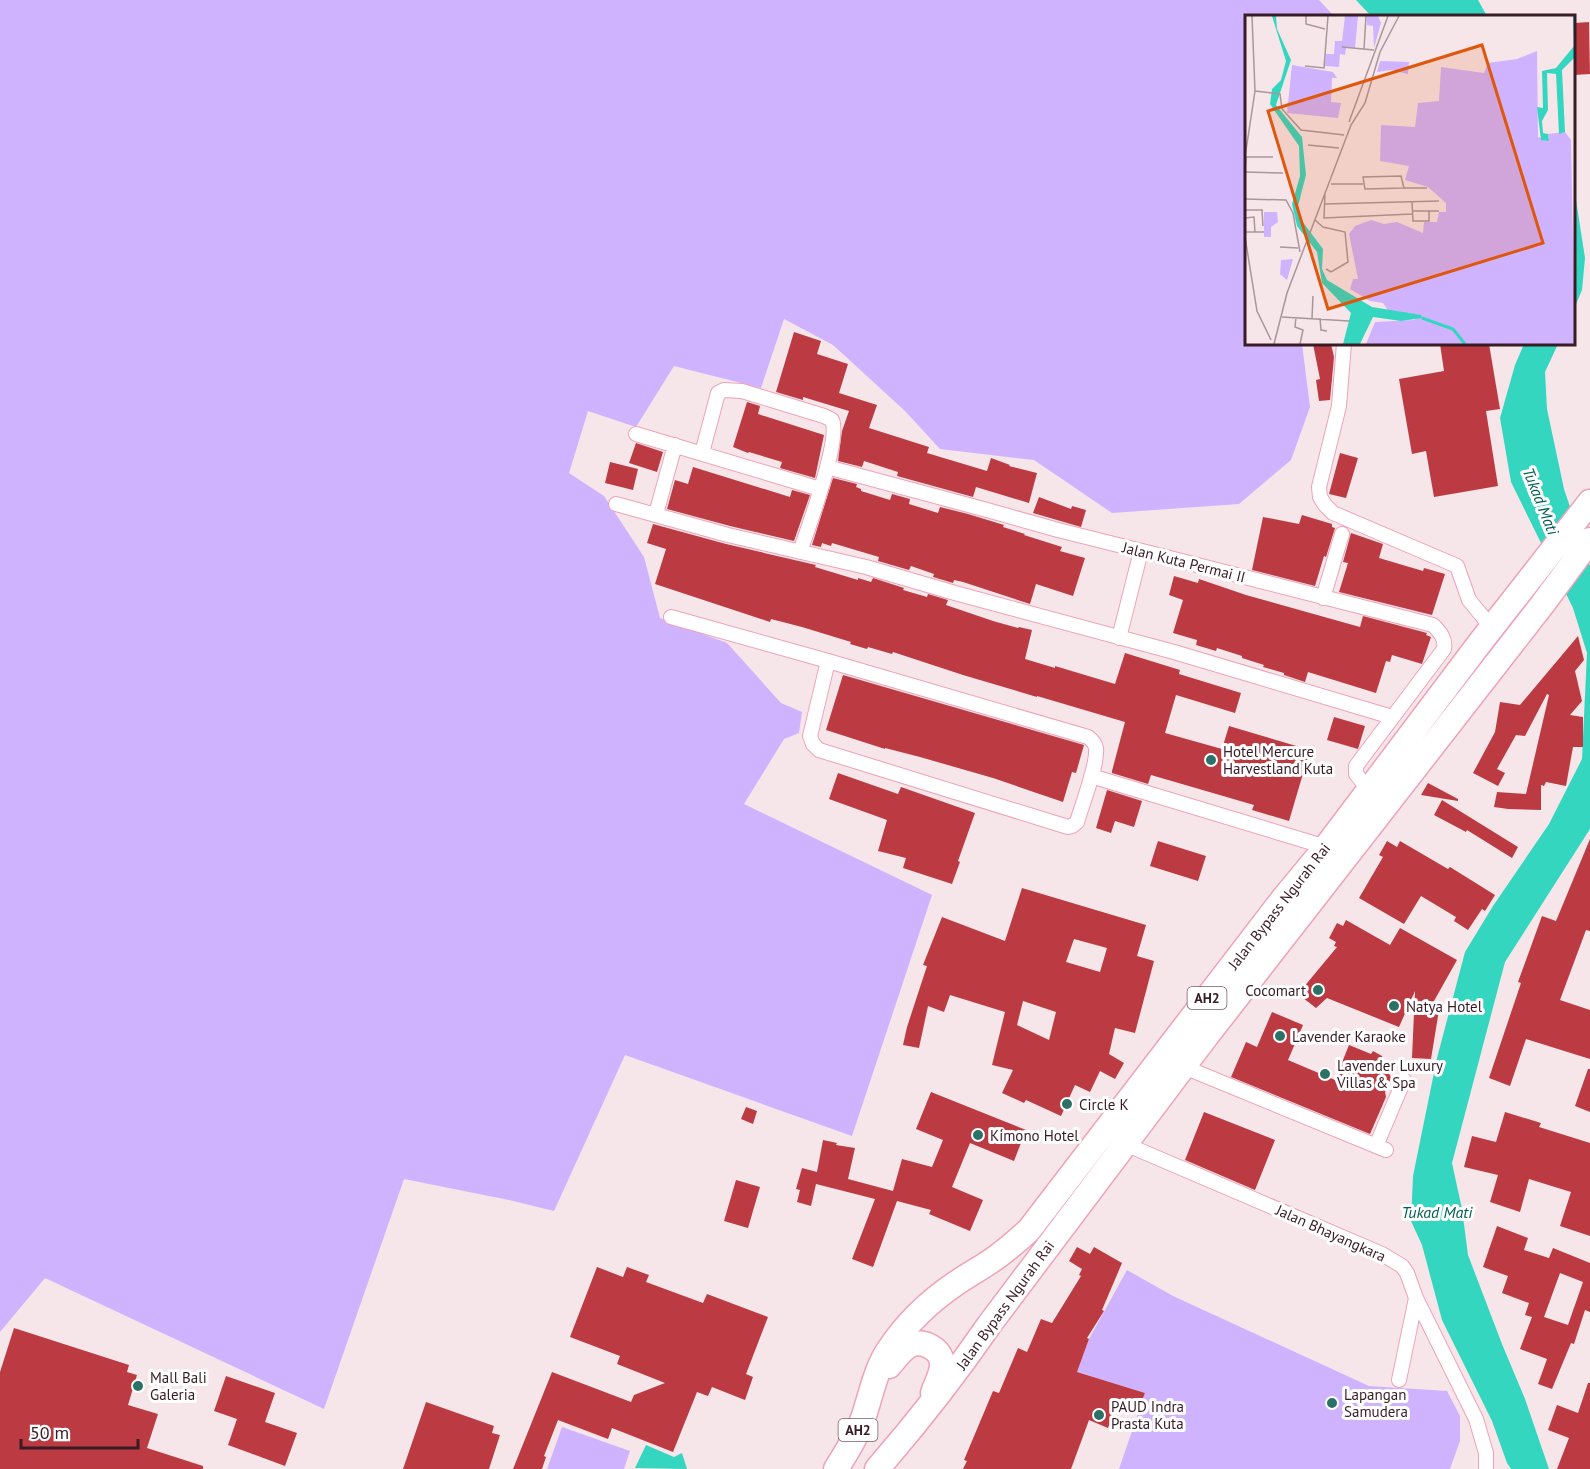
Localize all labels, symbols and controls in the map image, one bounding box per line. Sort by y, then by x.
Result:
inset map [1245,15,1575,345]
water label: Tukad Mati [1518,464,1564,538]
street label: Jalan Kuta Permai II [1120,537,1247,586]
place label: Hotel Mercure Harvestland Kuta [1223,742,1333,778]
marker: Hotel Mercure Harvestland Kuta [1204,753,1218,767]
street label: Jalan Bypass Ngurah Rai [1223,839,1334,974]
place label: Cocomart [1245,981,1306,1000]
marker: Cocomart [1311,983,1325,997]
road number: AH2 [1188,987,1226,1009]
place label: Natya Hotel [1406,997,1483,1016]
marker: Natya Hotel [1387,999,1401,1013]
place label: Lavender Karaoke [1292,1027,1406,1046]
marker: Lavender Karaoke [1273,1029,1287,1043]
place label: Lavender Luxury Villas & Spa [1336,1056,1443,1092]
marker: Lavender Luxury Villas & Spa [1318,1067,1332,1081]
place label: Circle K [1079,1095,1129,1114]
marker: Circle K [1060,1097,1074,1111]
place label: Kimono Hotel [990,1126,1079,1145]
marker: Kimono Hotel [971,1128,985,1142]
street label: Jalan Bhayangkara [1272,1200,1389,1266]
water label: Tukad Mati [1402,1202,1473,1222]
street label: Jalan Bypass Ngurah Rai [951,1237,1058,1374]
place label: Mall Bali Galeria [150,1368,207,1404]
marker: Mall Bali Galeria [131,1379,145,1393]
place label: Lapangan Samudera [1344,1385,1408,1421]
marker: Lapangan Samudera [1325,1396,1339,1410]
place label: PAUD Indra Prasta Kuta [1111,1397,1184,1433]
marker: PAUD Indra Prasta Kuta [1092,1408,1106,1422]
scale bar [21,1412,138,1450]
road number: AH2 [838,1419,878,1441]
text: 50 m [30,1421,69,1444]

